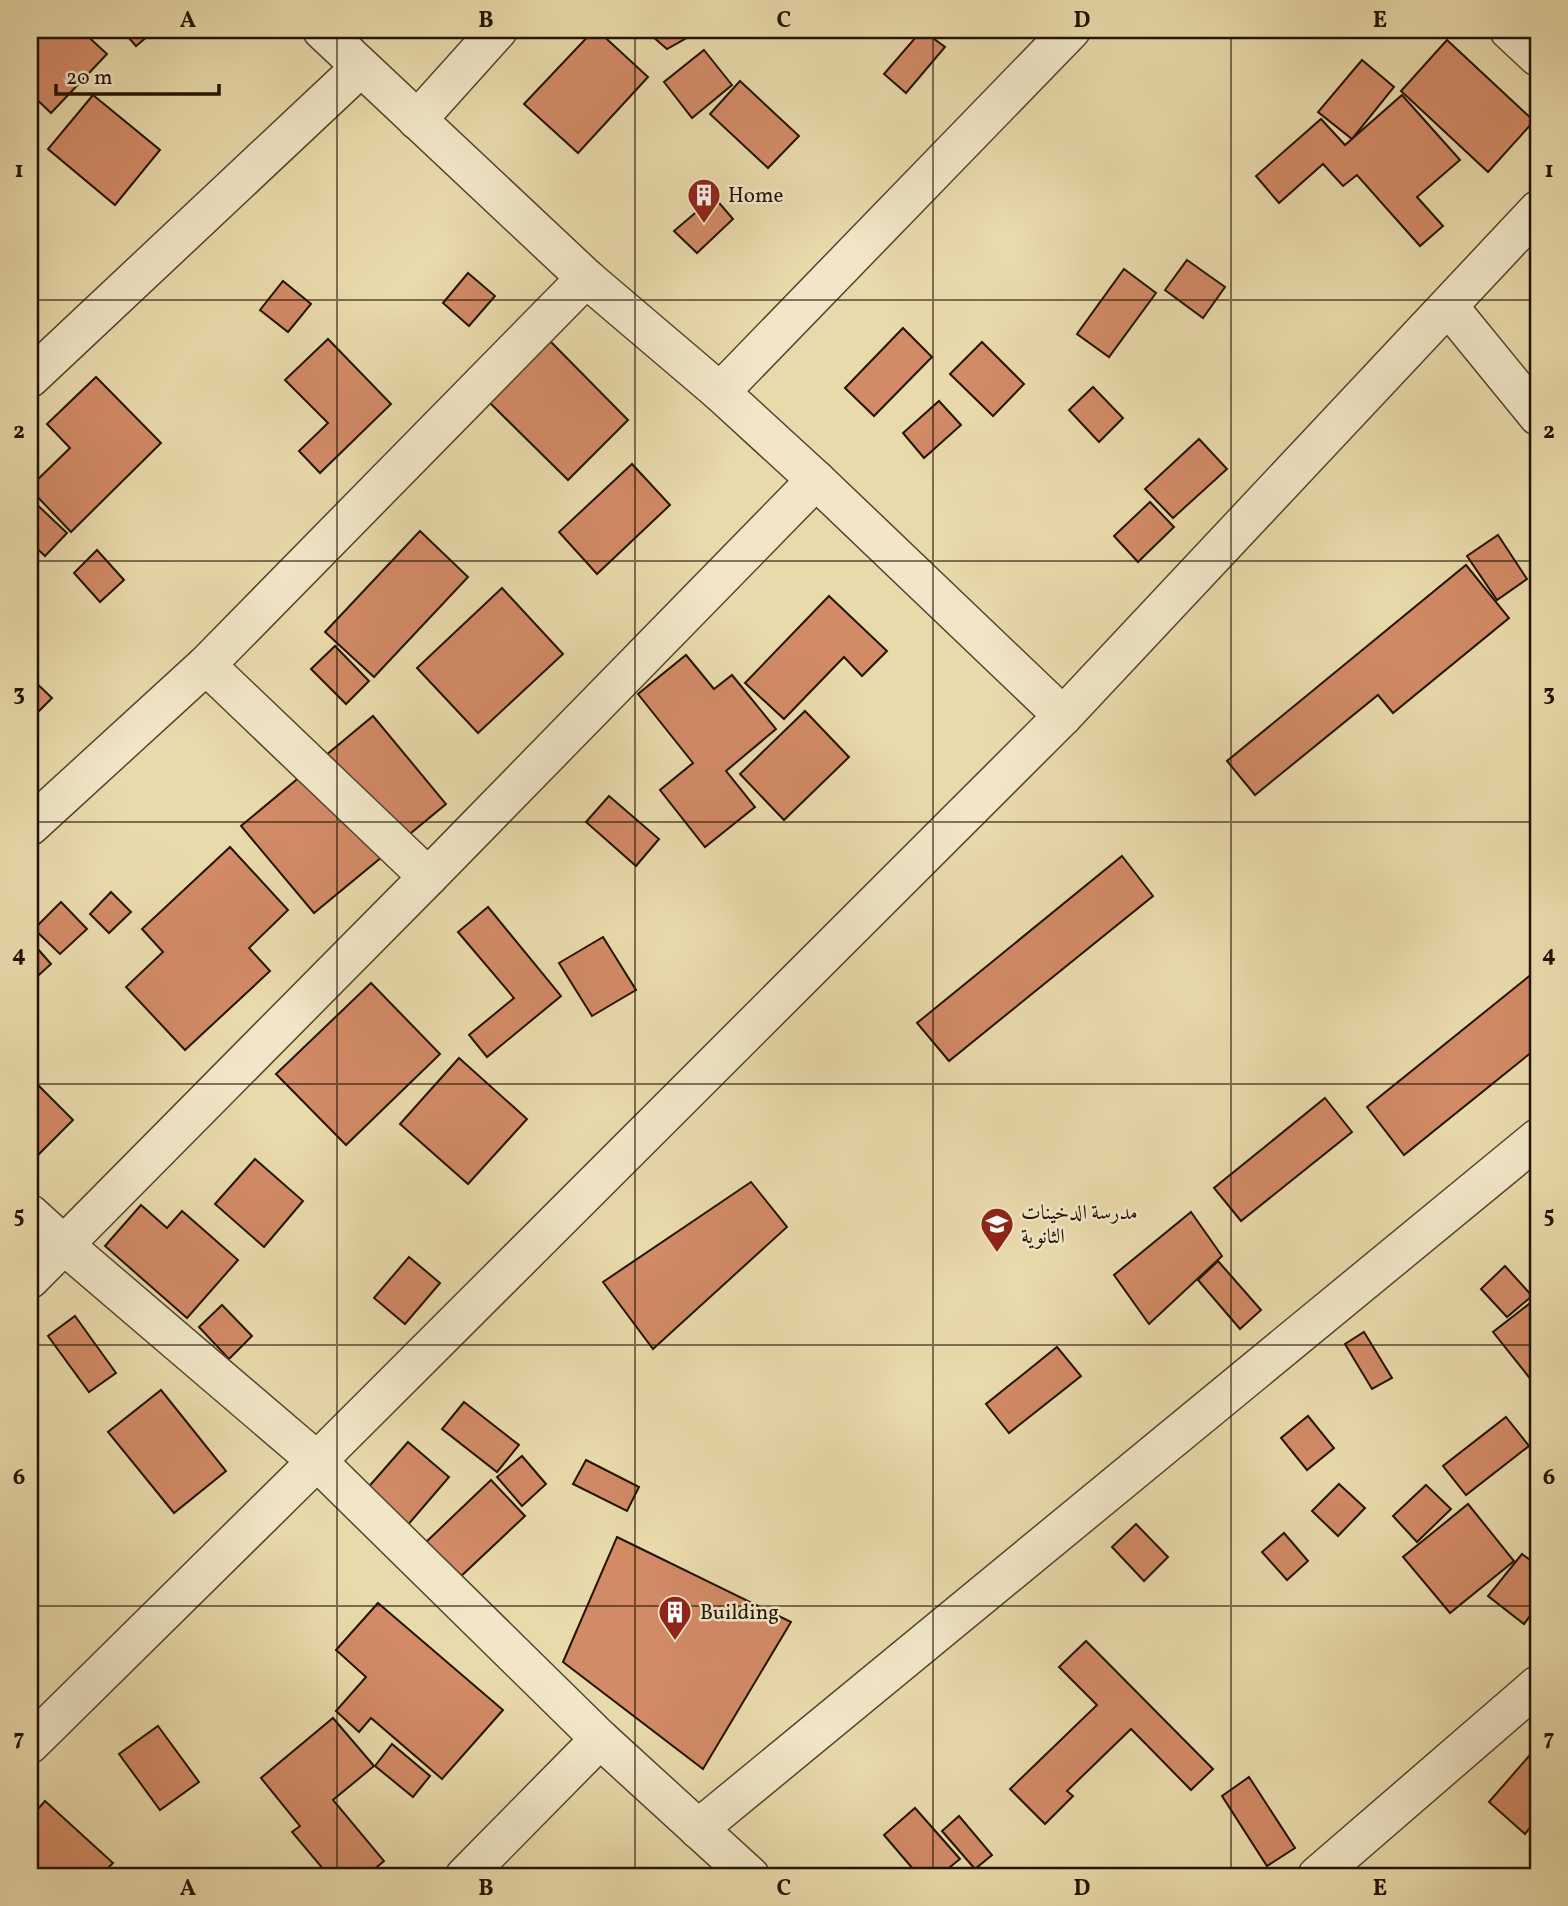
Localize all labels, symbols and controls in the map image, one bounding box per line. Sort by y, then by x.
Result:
text: A [180,5,196,37]
text: B [478,5,494,37]
text: C [777,5,791,37]
text: D [1074,5,1091,37]
text: E [1373,5,1387,37]
scale bar [56,52,219,96]
text: 20 m [66,64,112,93]
text: 1 [14,155,24,187]
text: 1 [1544,155,1554,187]
building icon: Home [685,176,723,225]
place label: Home [728,182,784,211]
text: 2 [13,416,25,448]
text: 2 [1543,416,1555,448]
text: 3 [13,678,25,710]
text: 3 [1543,678,1555,710]
text: 4 [12,939,26,971]
text: 4 [1542,939,1556,971]
place label: مدرسة الدخينات الثانوية [1021,1199,1138,1252]
text: 5 [13,1200,25,1232]
text: 5 [1543,1200,1555,1232]
school or university icon: مدرسة الدخينات الثانوية [978,1205,1016,1254]
text: 6 [13,1462,25,1494]
text: 6 [1543,1462,1555,1494]
building icon: Building [656,1593,694,1642]
place label: Building [700,1599,779,1628]
text: 7 [14,1723,25,1755]
text: 7 [1544,1723,1555,1755]
text: A [180,1873,196,1905]
text: B [478,1873,494,1905]
text: C [777,1873,791,1905]
text: D [1074,1873,1091,1905]
text: E [1373,1873,1387,1905]

